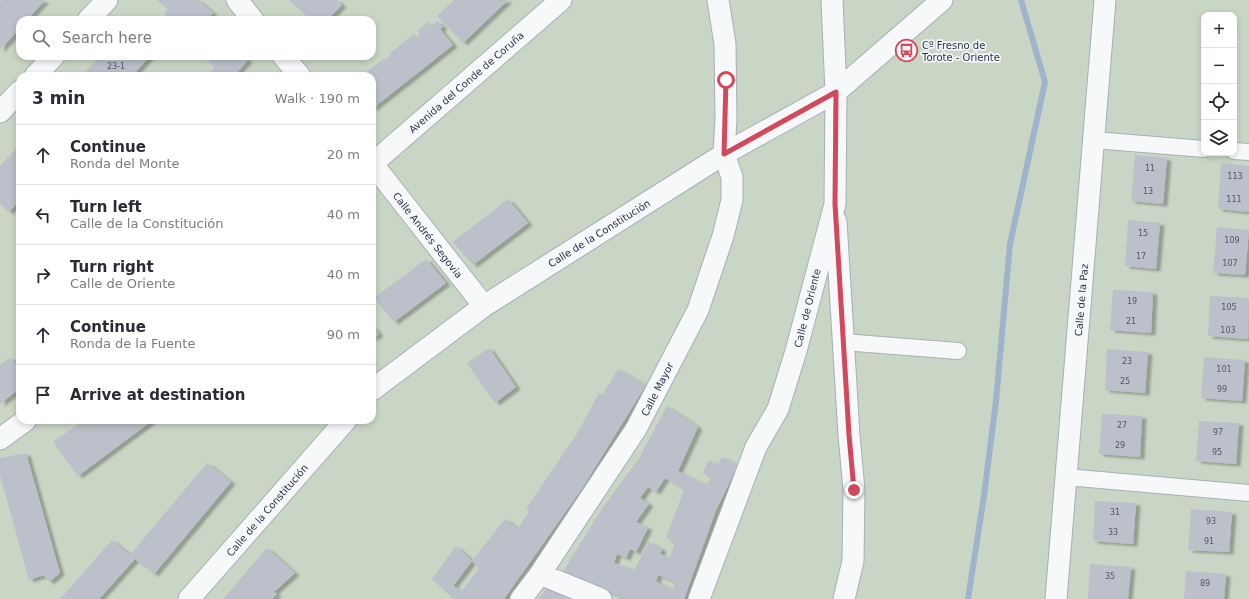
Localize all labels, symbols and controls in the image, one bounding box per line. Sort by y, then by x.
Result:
map controls [1201,12,1237,156]
button: + [1201,12,1237,48]
search box [16,16,376,60]
icon: search [30,27,52,49]
text: Search here [62,29,152,47]
street label: Avenida del Conde de Coruña [407,30,526,135]
bus stop icon: Cº Fresno de Torote - Oriente [893,38,919,64]
place label: Cº Fresno de Torote - Oriente [921,40,1000,63]
button: − [1201,48,1237,84]
house number: 23-1 [107,62,125,71]
route start [717,71,735,89]
button: locate [1201,84,1237,120]
text: 3 min [32,88,85,108]
text: Walk · 190 m [275,91,360,106]
button: layers [1201,120,1237,156]
text: Continue [70,138,146,156]
icon: ahead [32,144,54,166]
text: 20 m [327,147,360,162]
text: Ronda del Monte [70,156,180,171]
house number: 11 [1145,164,1155,173]
house number: 113 [1227,172,1243,181]
house number: 13 [1143,187,1153,196]
street label: Calle Andrés Segovia [391,190,464,280]
house number: 111 [1226,195,1242,204]
street label: Calle de la Constitución [546,197,652,269]
text: Turn left [70,198,142,216]
icon: left [32,204,54,226]
text: 40 m [327,207,360,222]
text: Calle de la Constitución [70,216,224,231]
house number: 15 [1138,229,1148,238]
house number: 109 [1224,236,1240,245]
house number: 17 [1136,252,1146,261]
text: Turn right [70,258,154,276]
house number: 107 [1222,259,1238,268]
street label: Calle de la Paz [1073,263,1090,337]
icon: right [32,264,54,286]
text: 40 m [327,267,360,282]
street label: Calle de Oriente [792,267,823,349]
text: Calle de Oriente [70,276,175,291]
house number: 19 [1127,297,1137,306]
house number: 105 [1221,303,1237,312]
house number: 21 [1126,317,1136,326]
text: Continue [70,318,146,336]
icon: ahead [32,324,54,346]
house number: 103 [1220,326,1236,335]
text: 90 m [327,327,360,342]
text: Ronda de la Fuente [70,336,195,351]
house number: 23 [1122,357,1132,366]
street label: Calle Mayor [639,360,676,418]
house number: 101 [1216,365,1232,374]
house number: 25 [1120,377,1130,386]
icon: arrive [32,384,54,406]
house number: 99 [1217,385,1227,394]
text: Arrive at destination [70,386,245,404]
house number: 27 [1117,421,1127,430]
house number: 97 [1213,428,1223,437]
house number: 29 [1115,441,1125,450]
house number: 95 [1212,448,1222,457]
street label: Calle de la Constitución [224,462,310,559]
route end [845,481,863,499]
house number: 31 [1110,508,1120,517]
house number: 93 [1206,517,1216,526]
house number: 33 [1108,528,1118,537]
house number: 91 [1204,537,1214,546]
house number: 35 [1105,572,1115,581]
house number: 89 [1200,579,1210,588]

